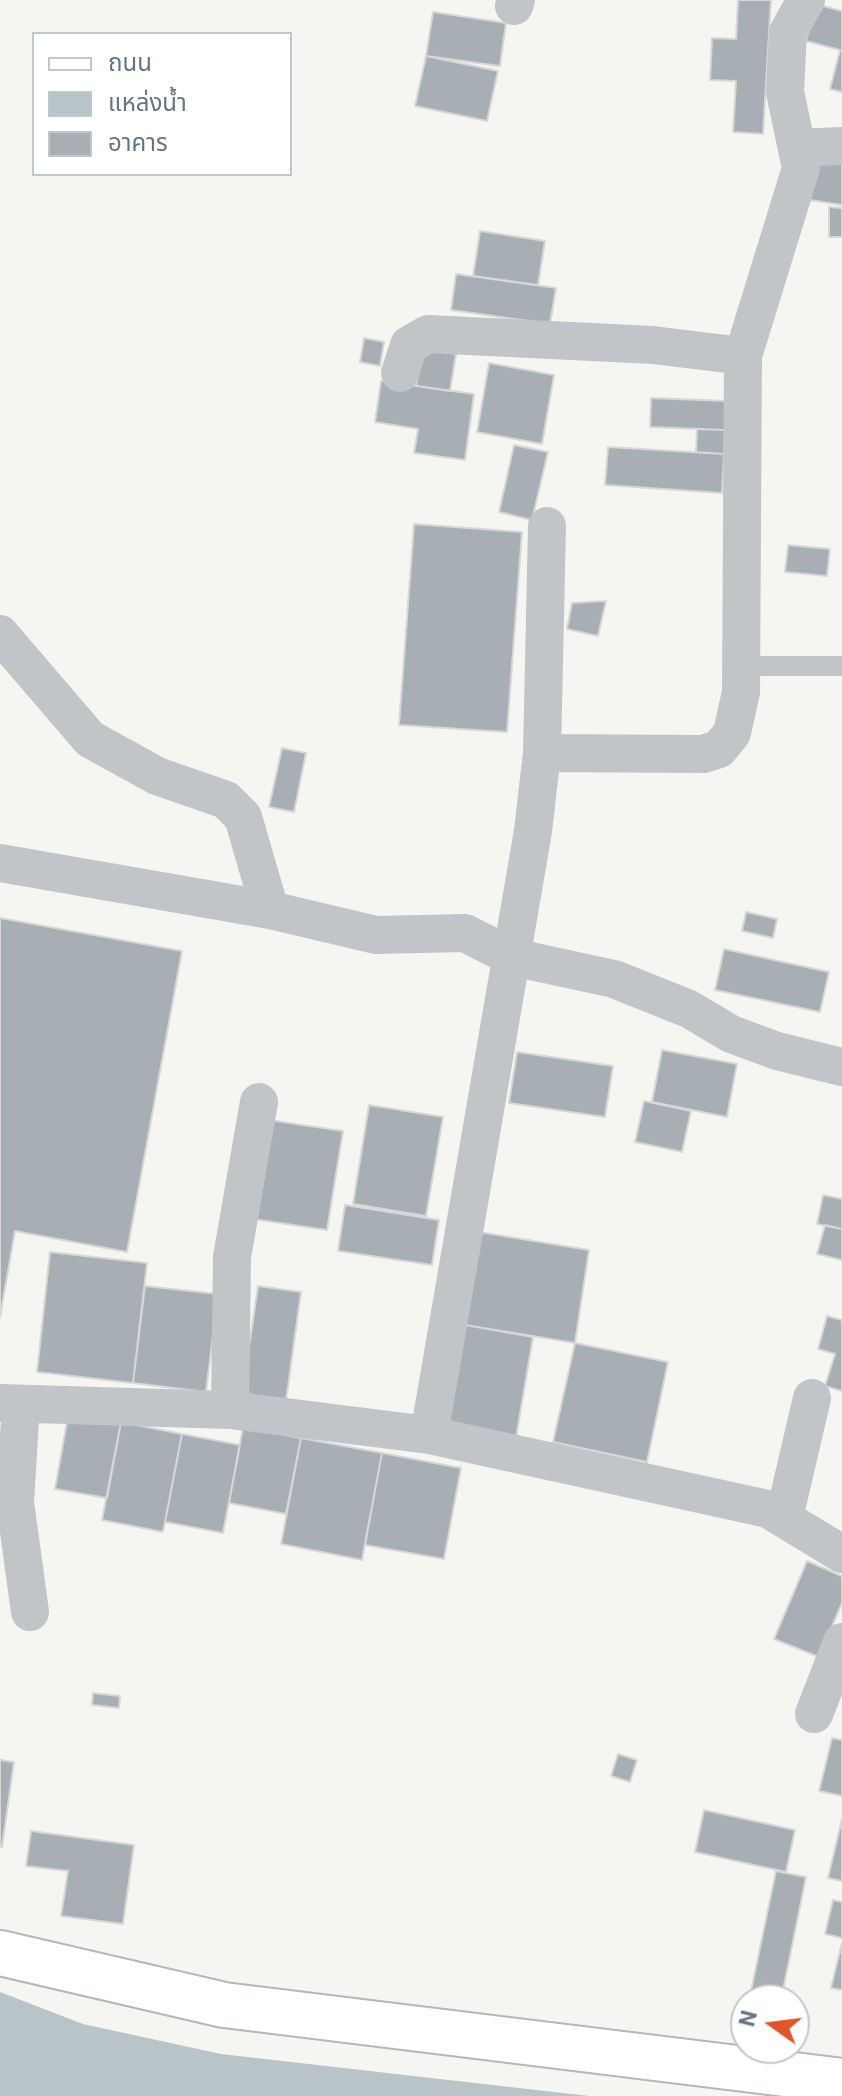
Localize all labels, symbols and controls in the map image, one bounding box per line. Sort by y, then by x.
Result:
legend [32,32,292,176]
text: ถนน [108,49,152,77]
text: แหล่งน้ำ [108,89,187,117]
text: อาคาร [108,129,168,157]
north arrow [730,1984,810,2064]
text: N [734,2008,762,2029]

